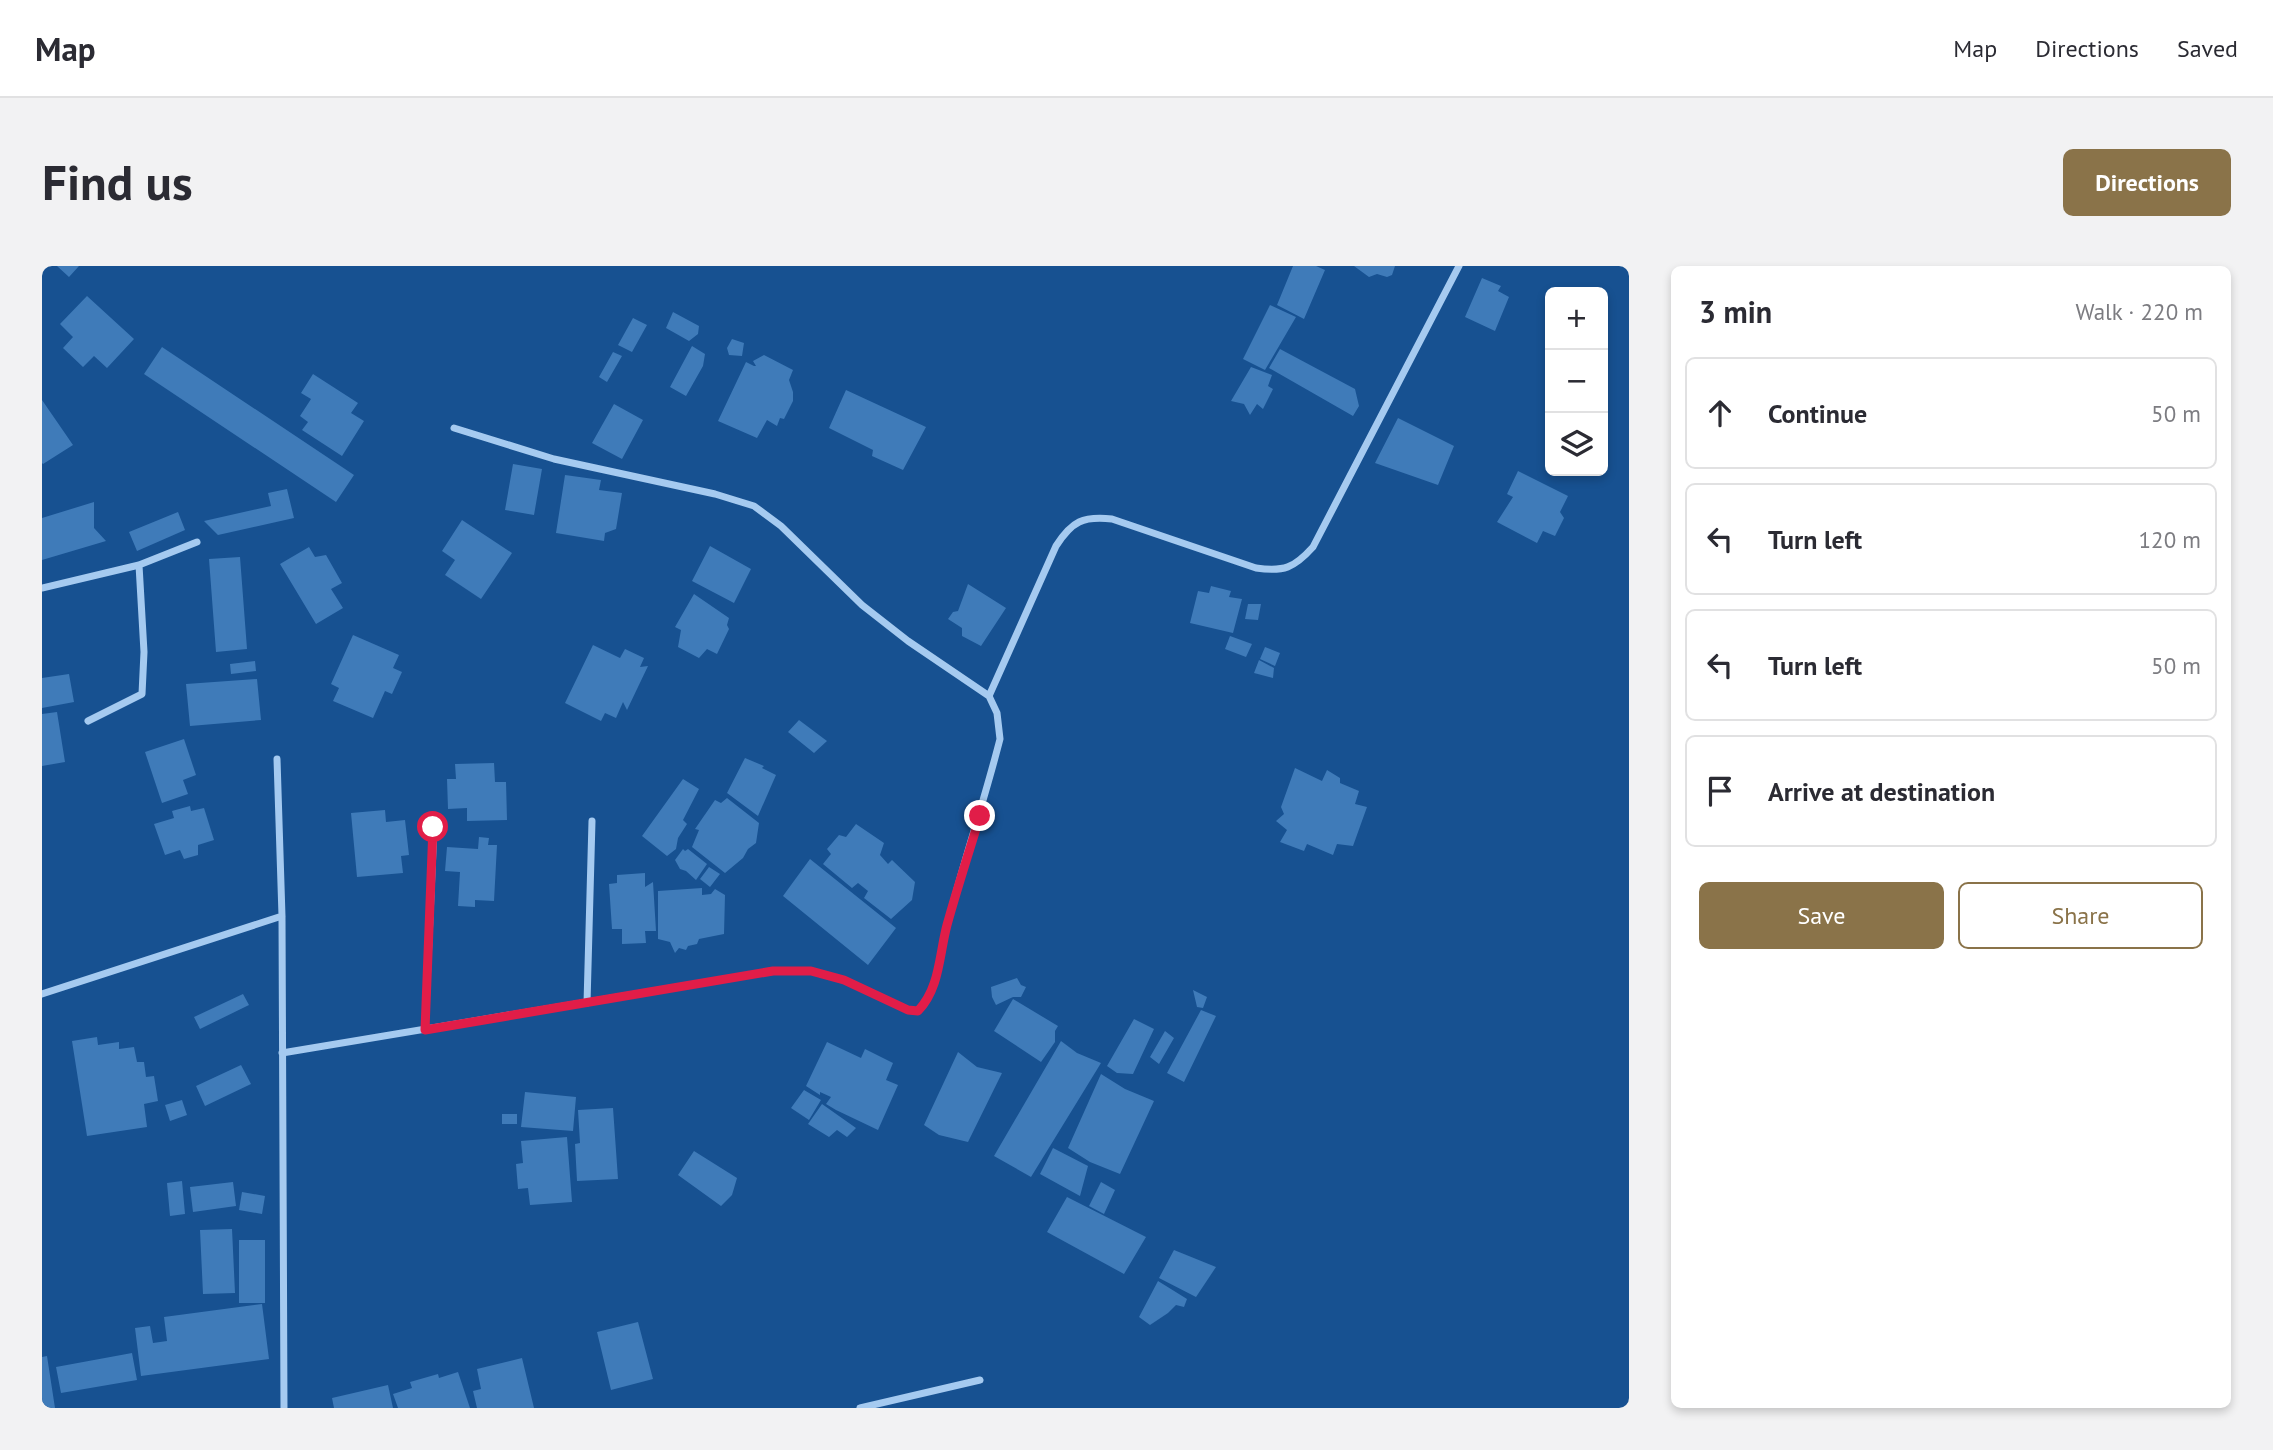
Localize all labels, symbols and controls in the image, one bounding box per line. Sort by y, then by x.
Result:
text: Map [35,27,96,70]
text: Map [1953,33,1997,64]
text: Directions [2035,33,2139,64]
text: Saved [2177,33,2238,64]
button: Directions [2063,149,2231,216]
text: Find us [42,150,193,214]
map controls [1545,287,1608,476]
button: + [1545,287,1608,350]
text: 3 min [1699,292,1772,331]
text: Walk · 220 m [2076,297,2203,326]
button: − [1545,350,1608,413]
icon: ahead [1701,394,1739,432]
text: Continue [1768,397,1867,430]
text: 50 m [2151,399,2201,428]
button: layers [1545,413,1608,476]
icon: left [1701,520,1739,558]
text: Turn left [1768,523,1862,556]
text: 120 m [2139,525,2201,554]
icon: left [1701,646,1739,684]
text: Turn left [1768,649,1862,682]
text: 50 m [2151,651,2201,680]
icon: arrive [1701,772,1739,810]
text: Arrive at destination [1768,775,1995,808]
route end [964,800,995,831]
route start [417,811,448,842]
button: Save [1699,882,1944,949]
button: Share [1958,882,2203,949]

